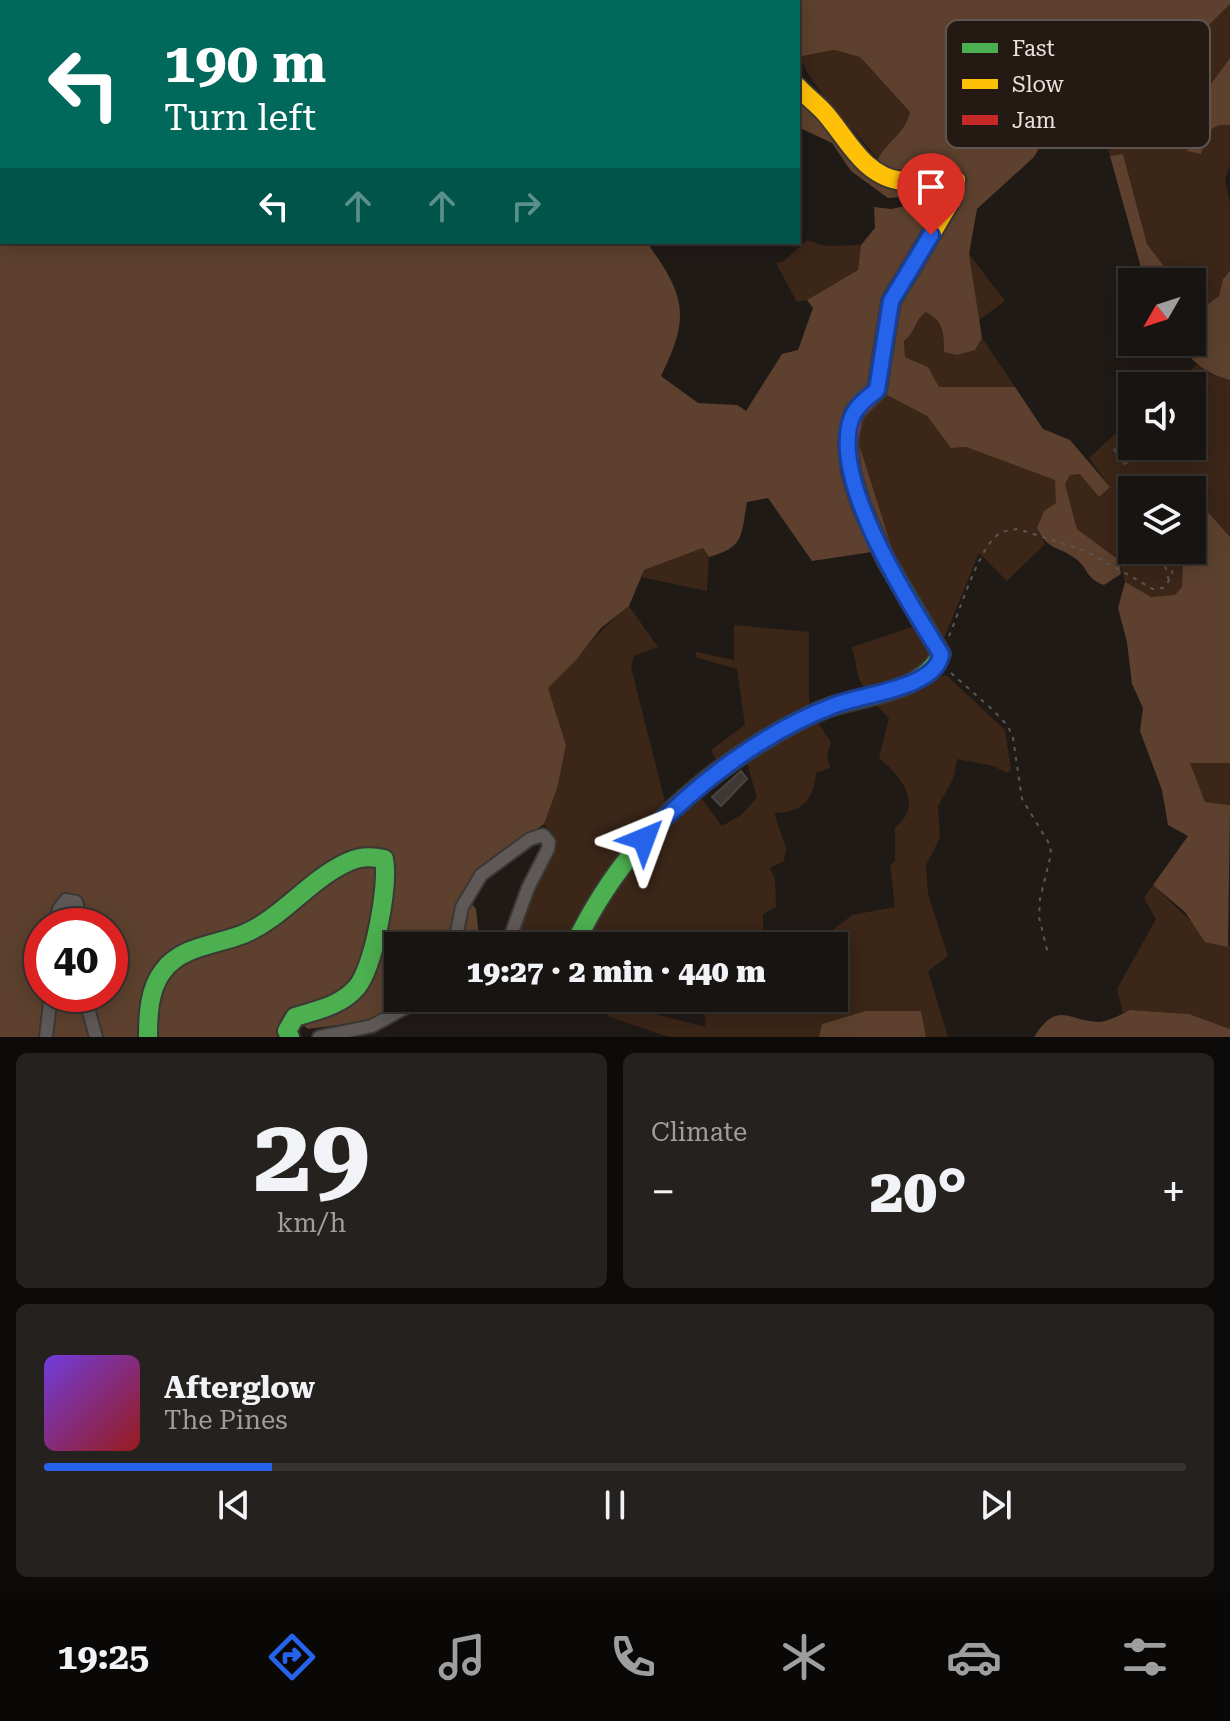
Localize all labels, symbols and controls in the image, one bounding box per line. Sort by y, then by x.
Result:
legend [946,20,1210,148]
text: 190 m [164,30,326,96]
icon: left [32,32,136,136]
text: Fast [1012,36,1055,61]
text: Slow [1012,72,1065,97]
text: Turn left [164,97,316,139]
text: Jam [1012,108,1056,133]
pin [897,153,965,235]
icon: arrive [909,165,953,209]
icon: left [252,184,296,228]
icon: ahead [336,184,380,228]
icon: ahead [420,184,464,228]
icon: right [504,184,548,228]
north arrow [1118,268,1206,356]
map controls [1118,268,1206,564]
button: sound [1118,372,1206,460]
button: layers [1118,476,1206,564]
position arrow [602,797,686,881]
speed limit sign: 40 [24,908,128,1012]
text: 19:27 · 2 min · 440 m [466,954,766,989]
text: 29 [253,1095,370,1216]
text: Climate [651,1117,747,1147]
text: 20° [870,1156,967,1227]
text: − [651,1166,676,1218]
text: + [1161,1166,1186,1218]
text: km/h [277,1208,346,1238]
text: Afterglow [164,1370,315,1405]
text: The Pines [164,1405,288,1435]
icon: previous [212,1483,256,1527]
icon: pause [593,1483,637,1527]
icon: next [974,1483,1018,1527]
icon: directions [264,1629,320,1685]
icon: music [434,1629,490,1685]
icon: phone [605,1629,661,1685]
icon: climate [776,1629,832,1685]
icon: car [946,1629,1002,1685]
icon: filters [1117,1629,1173,1685]
text: 19:25 [57,1636,149,1678]

